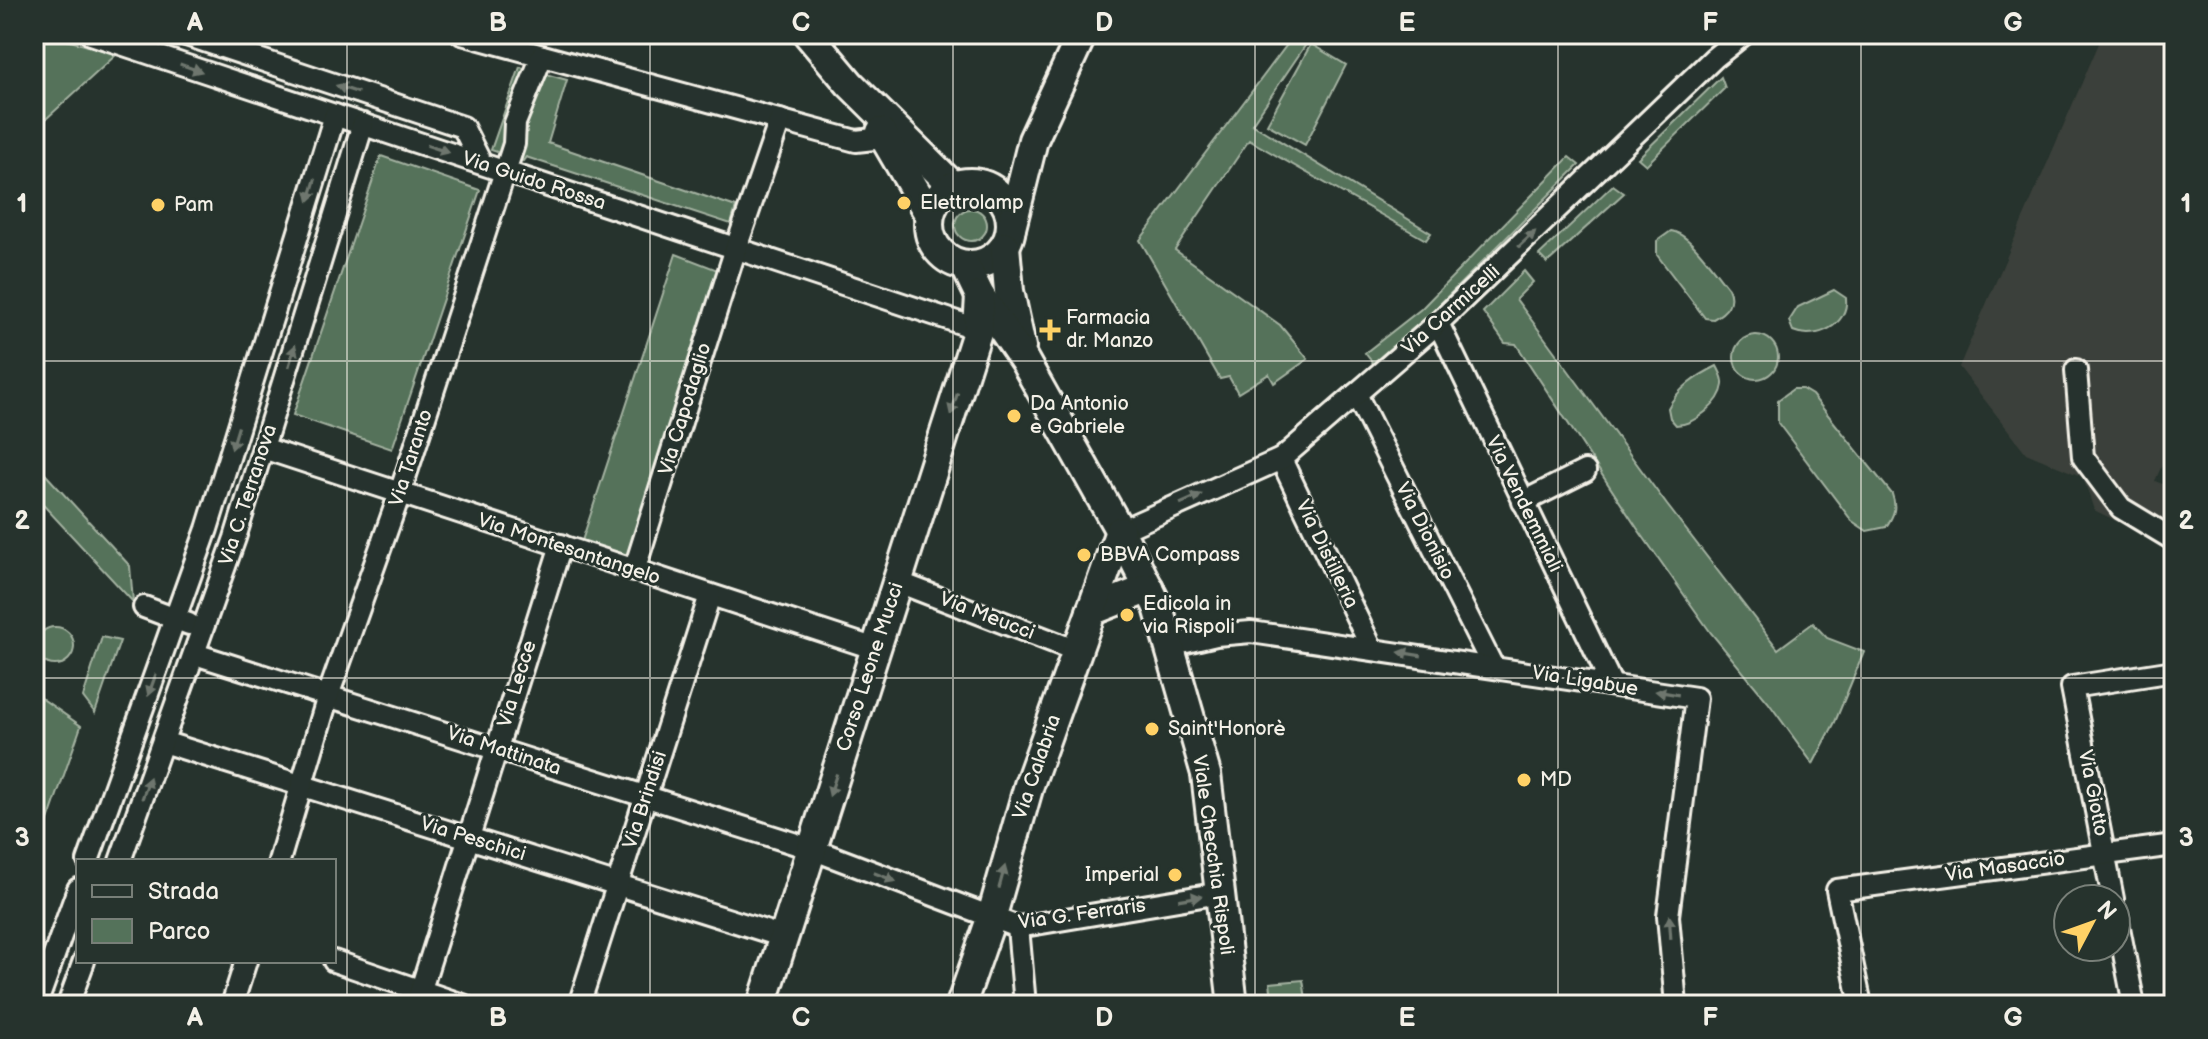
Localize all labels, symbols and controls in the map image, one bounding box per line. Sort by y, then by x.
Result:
text: A [186,8,203,39]
text: B [489,8,507,39]
text: C [792,8,810,39]
text: D [1095,8,1113,39]
text: E [1399,8,1416,39]
text: F [1702,8,1718,39]
text: G [2003,8,2023,39]
one-way arrow [180,62,204,74]
one-way arrow [335,82,359,94]
one-way arrow [427,144,451,156]
street label: Via Guido Rossa [459,146,609,216]
one-way arrow [305,178,317,202]
text: 1 [17,189,27,220]
text: 1 [2181,189,2191,220]
place label: Elettrolamp [920,191,1024,215]
place label: Pam [174,193,214,217]
marker: Elettrolamp [895,194,913,212]
marker: Pam [149,196,167,214]
one-way arrow [1517,231,1536,249]
street label: Via Carmicelli [1397,260,1505,360]
place label: Farmacia dr. Manzo [1066,306,1153,353]
marker: Farmacia dr. Manzo [1041,321,1059,339]
street label: Via Capodaglio [653,340,717,478]
one-way arrow [286,343,298,367]
one-way arrow [947,392,960,416]
place label: Da Antonio e Gabriele [1030,392,1129,439]
street label: Via Taranto [384,406,438,510]
marker: Da Antonio e Gabriele [1005,407,1023,425]
street label: Via C. Terranova [214,421,282,569]
one-way arrow [228,427,241,451]
street label: Via Vendemmiali [1481,432,1567,576]
street label: Via Dionisio [1390,478,1460,584]
one-way arrow [1180,493,1203,506]
street label: Via Distilleria [1290,496,1364,612]
text: 2 [14,506,30,537]
text: 2 [2178,506,2194,537]
street label: Via Montesantangelo [475,508,663,590]
place label: BBVA Compass [1100,543,1240,567]
marker: BBVA Compass [1075,546,1093,564]
street label: Corso Leone Mucci [831,579,909,755]
street label: Via Meucci [936,587,1038,645]
place label: Edicola in via Rispoli [1142,592,1235,639]
marker: Edicola in via Rispoli [1118,606,1136,624]
street label: Via Lecce [492,637,542,730]
one-way arrow [1397,648,1422,660]
street label: Via Ligabue [1530,661,1640,701]
one-way arrow [145,673,158,697]
one-way arrow [1654,686,1679,699]
street label: Via Calabria [1008,711,1066,823]
place label: Saint'Honorè [1168,717,1285,741]
marker: Saint'Honorè [1143,720,1161,738]
street label: Via Mattinata [444,721,564,781]
street label: Via Brindisi [618,748,672,852]
street label: Via Giotto [2073,748,2113,838]
street label: Viale Checchia Rispoli [1187,753,1239,957]
place label: MD [1540,768,1572,792]
marker: MD [1515,771,1533,789]
one-way arrow [826,773,839,797]
one-way arrow [141,776,153,800]
street label: Via Peschici [417,812,529,866]
text: 3 [14,823,30,854]
text: 3 [2178,823,2194,854]
street label: Via Masaccio [1943,847,2067,887]
legend [76,859,336,963]
place label: Imperial [1085,863,1159,887]
one-way arrow [996,865,1009,889]
marker: Imperial [1166,866,1184,884]
one-way arrow [873,871,897,884]
text: Strada [148,877,219,906]
north arrow [2052,883,2132,963]
one-way arrow [1177,892,1202,904]
street label: Via G. Ferraris [1017,893,1147,935]
text: N [2090,896,2122,926]
one-way arrow [1663,914,1676,939]
text: Parco [148,917,210,946]
text: A [186,1003,203,1034]
text: B [489,1003,507,1034]
text: C [792,1003,810,1034]
text: D [1095,1003,1113,1034]
text: E [1399,1003,1416,1034]
text: F [1702,1003,1718,1034]
text: G [2003,1003,2023,1034]

